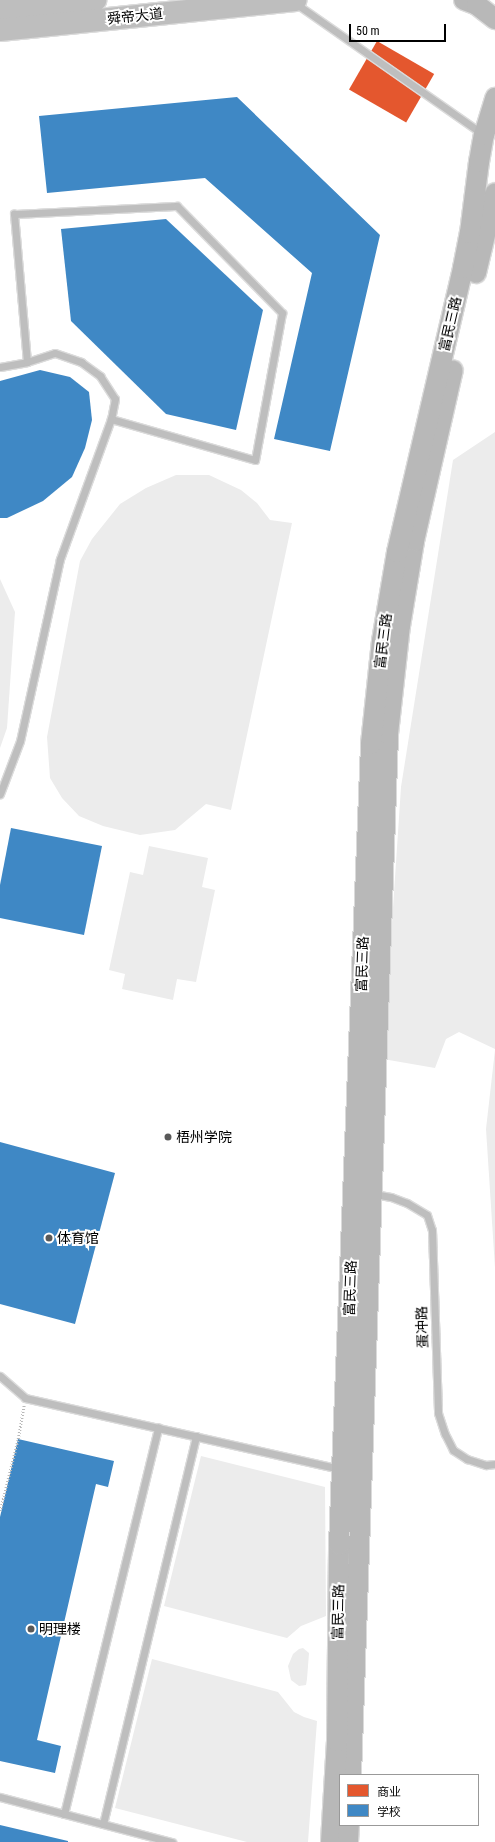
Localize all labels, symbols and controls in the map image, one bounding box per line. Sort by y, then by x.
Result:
street label: 舜帝大道 [106,5,164,27]
scale bar [351,16,448,42]
text: 50 m [356,24,380,38]
street label: 富民三路 [436,295,464,353]
street label: 富民三路 [371,612,395,670]
street label: 富民三路 [353,936,371,992]
place label: 梧州学院 [176,1129,232,1145]
marker: 梧州学院 [163,1132,173,1142]
place label: 体育馆 [57,1230,99,1246]
marker: 体育馆 [44,1233,54,1243]
street label: 富民三路 [341,1260,359,1316]
street label: 蛋冲路 [413,1306,431,1348]
street label: 富民三路 [329,1584,347,1640]
place label: 明理楼 [39,1621,81,1637]
marker: 明理楼 [26,1624,36,1634]
legend [339,1774,479,1826]
text: 商业 [377,1785,401,1799]
text: 学校 [377,1805,401,1819]

